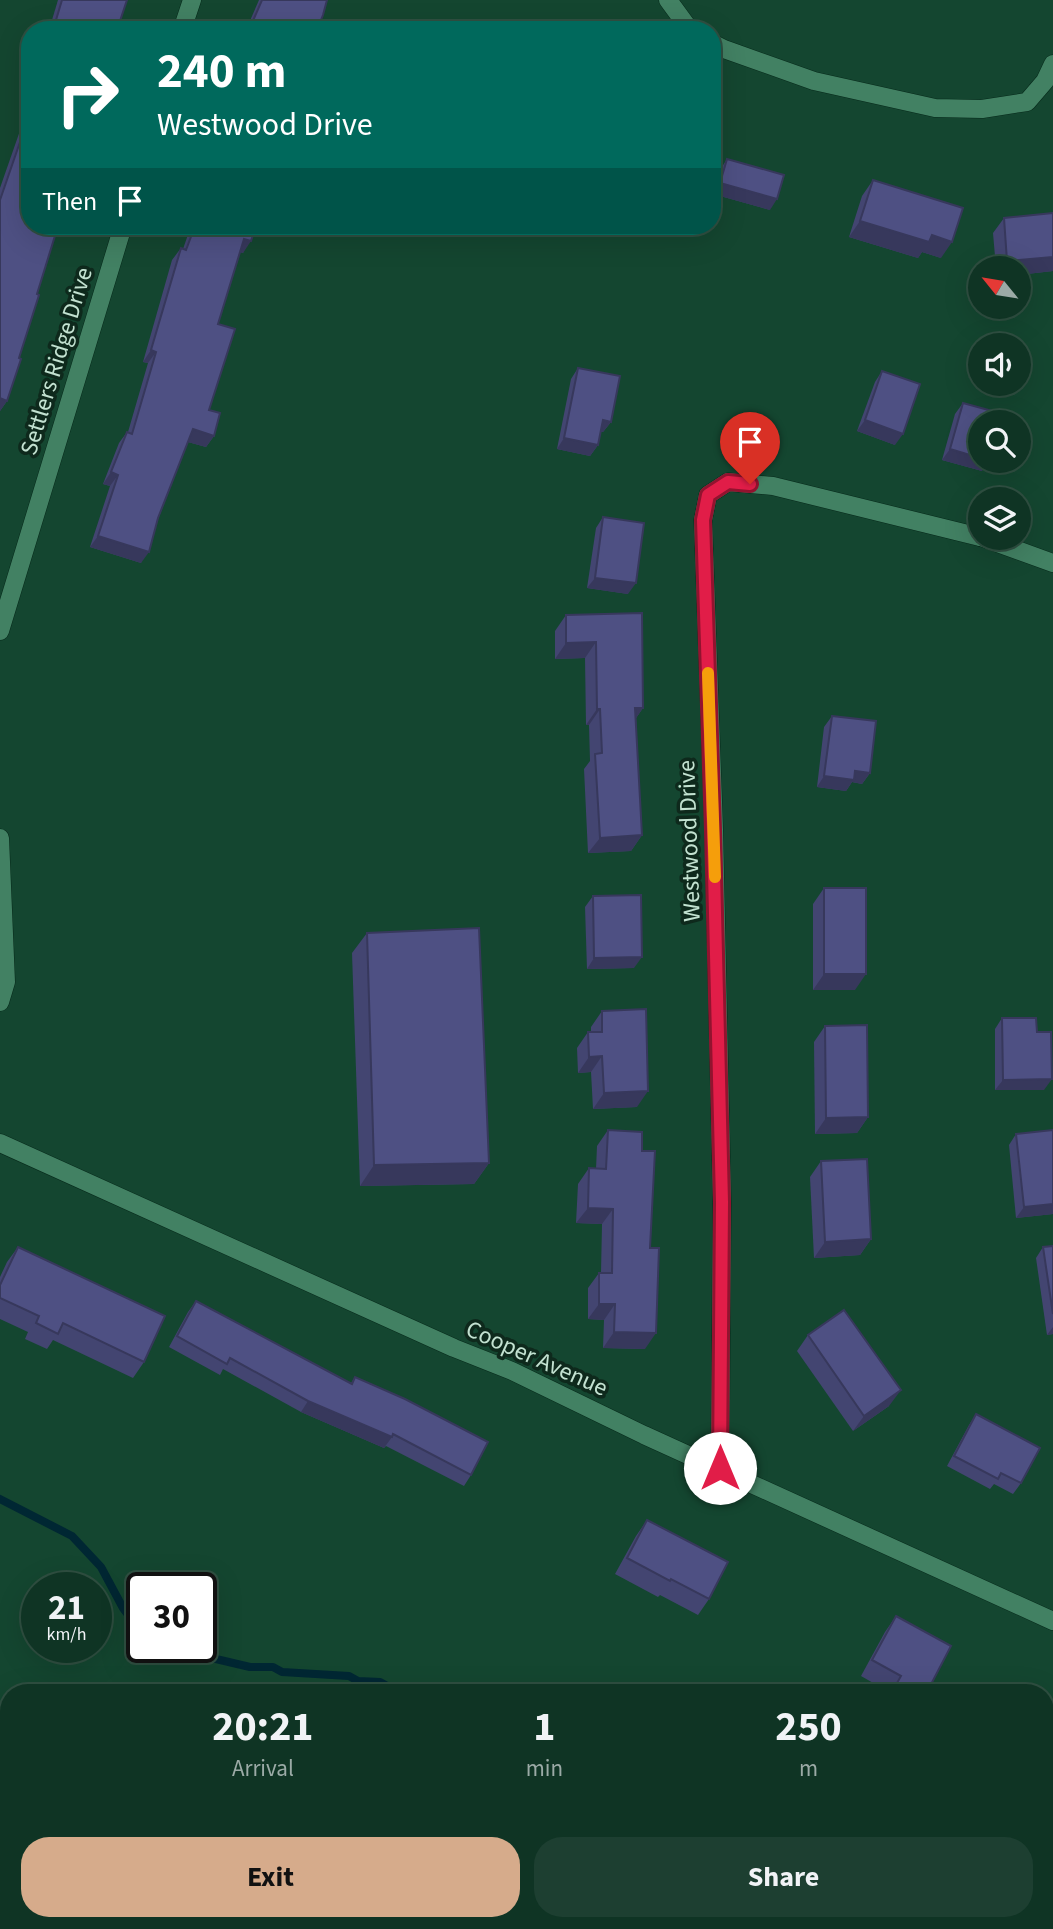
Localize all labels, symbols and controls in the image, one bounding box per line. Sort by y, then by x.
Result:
text: 240 m [157,37,286,107]
icon: right [42,49,133,140]
text: Westwood Drive [157,102,373,148]
icon: arrive [111,182,149,220]
text: Then [42,183,97,220]
north arrow [968,256,1031,318]
map controls [968,256,1031,550]
street label: Settlers Ridge Drive [11,263,102,459]
button: sound [968,333,1031,396]
button: search [968,410,1031,473]
pin [720,412,780,484]
icon: arrive [731,423,769,461]
button: layers [968,487,1031,550]
street label: Westwood Drive [669,760,710,922]
street label: Cooper Avenue [460,1312,613,1405]
position arrow [683,1431,757,1505]
speed limit sign: 30 [126,1572,217,1663]
text: 21 [48,1583,85,1633]
text: km/h [47,1622,86,1647]
text: 20:21 [212,1697,314,1757]
text: 1 [533,1697,555,1757]
text: 250 [775,1697,842,1757]
text: Arrival [232,1752,294,1785]
text: min [526,1752,563,1785]
text: m [799,1752,818,1785]
button: Exit [21,1837,520,1917]
button: Share [534,1837,1033,1917]

